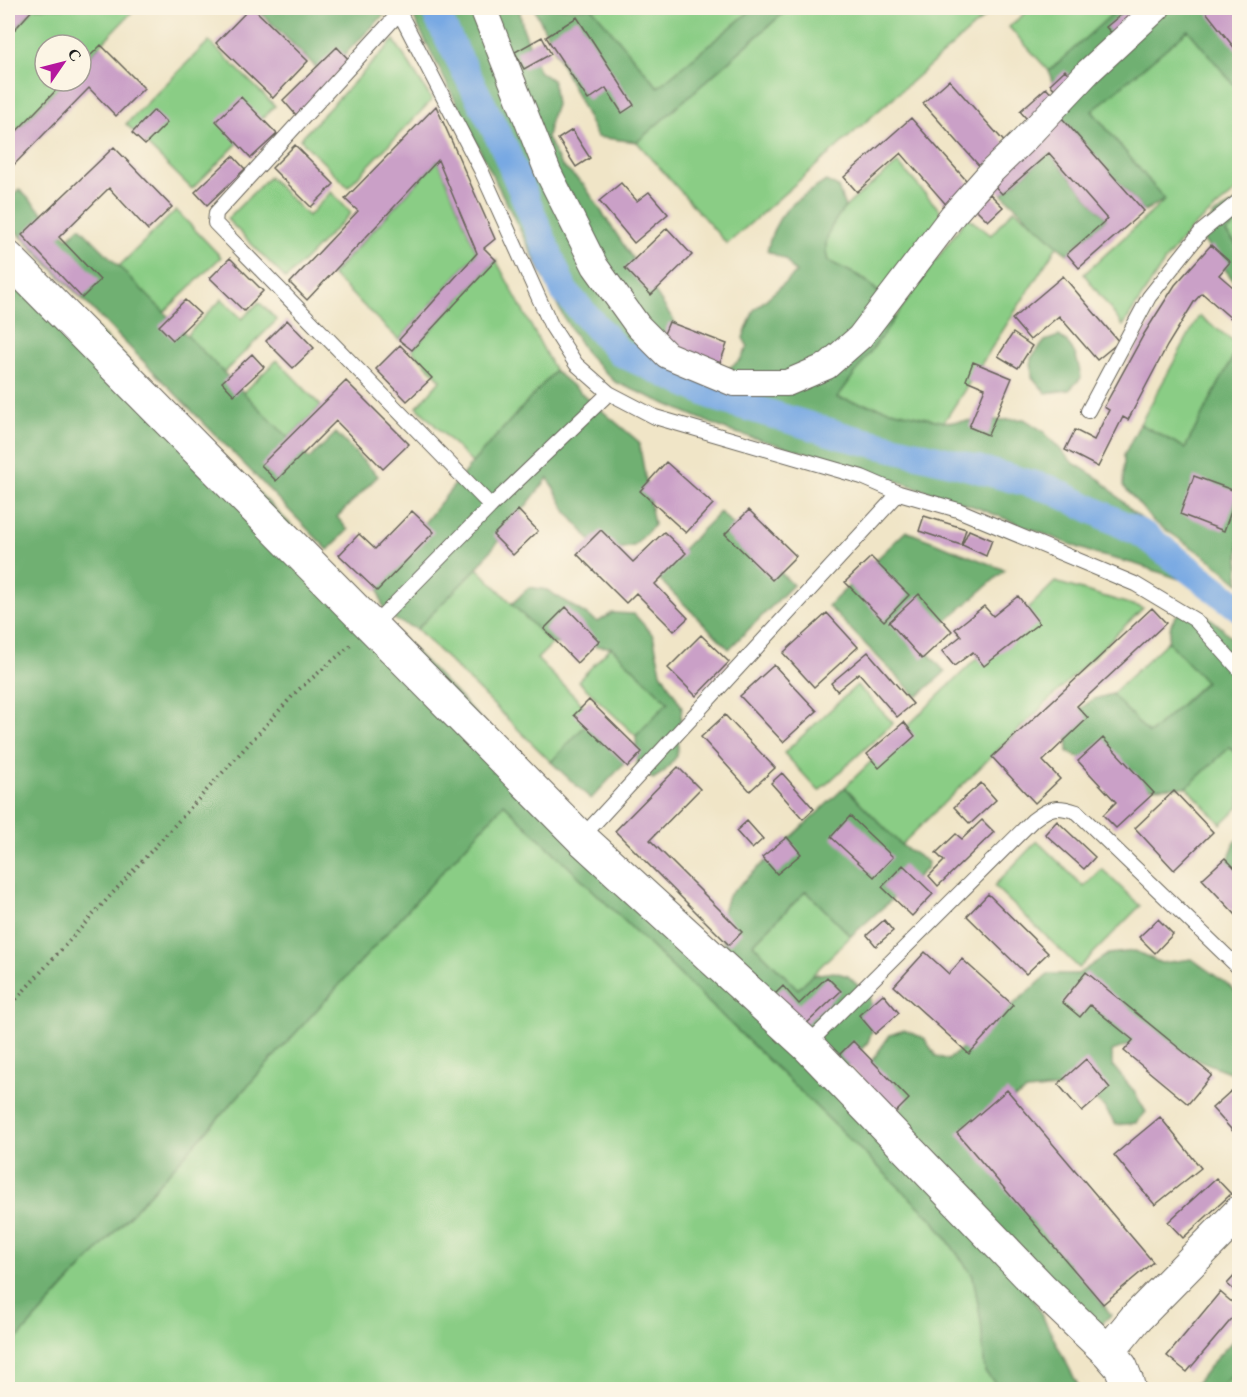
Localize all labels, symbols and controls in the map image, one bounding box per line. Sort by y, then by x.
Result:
north arrow [33,33,93,93]
text: С [63,44,87,65]

